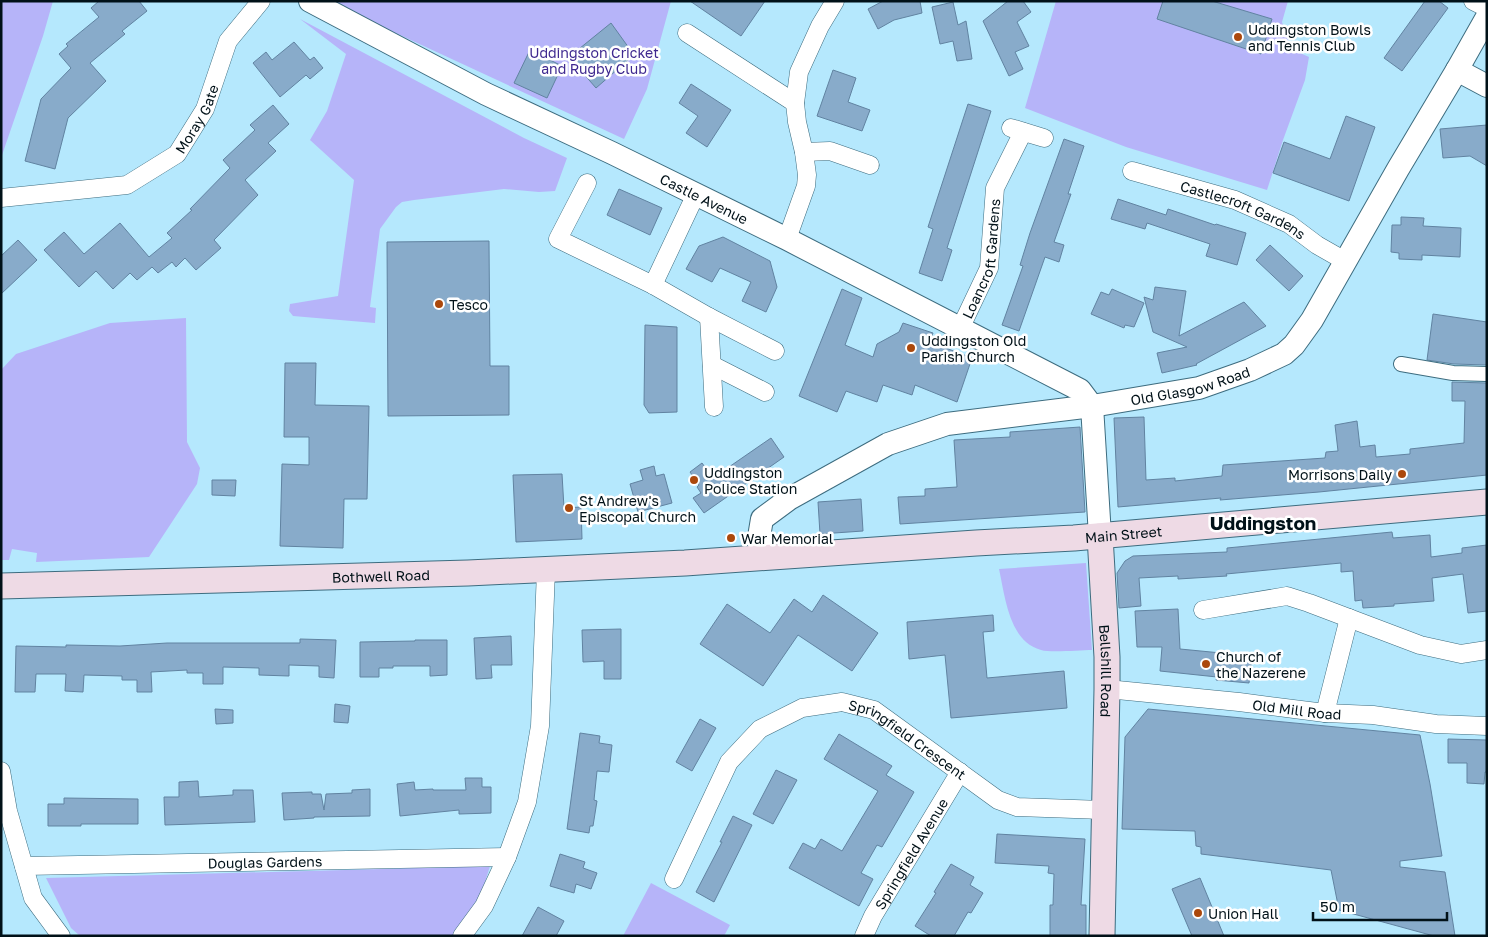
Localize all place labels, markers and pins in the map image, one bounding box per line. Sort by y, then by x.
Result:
place label: Uddingston Bowls and Tennis Club [1248,21,1371,54]
marker: Uddingston Bowls and Tennis Club [1232,31,1244,43]
place label: Tesco [449,296,488,313]
marker: Tesco [433,298,445,310]
place label: Uddingston Old Parish Church [921,332,1026,365]
marker: Uddingston Old Parish Church [905,342,917,354]
place label: Uddingston Police Station [704,464,797,497]
place label: Morrisons Daily [1288,466,1392,483]
marker: Morrisons Daily [1396,468,1408,480]
marker: Uddingston Police Station [688,474,700,486]
place label: St Andrew's Episcopal Church [579,492,696,525]
marker: St Andrew's Episcopal Church [563,502,575,514]
place label: War Memorial [741,530,833,547]
marker: War Memorial [725,532,737,544]
place label: Church of the Nazerene [1216,648,1306,681]
marker: Church of the Nazerene [1200,658,1212,670]
place label: Union Hall [1208,905,1279,922]
marker: Union Hall [1192,907,1204,919]

